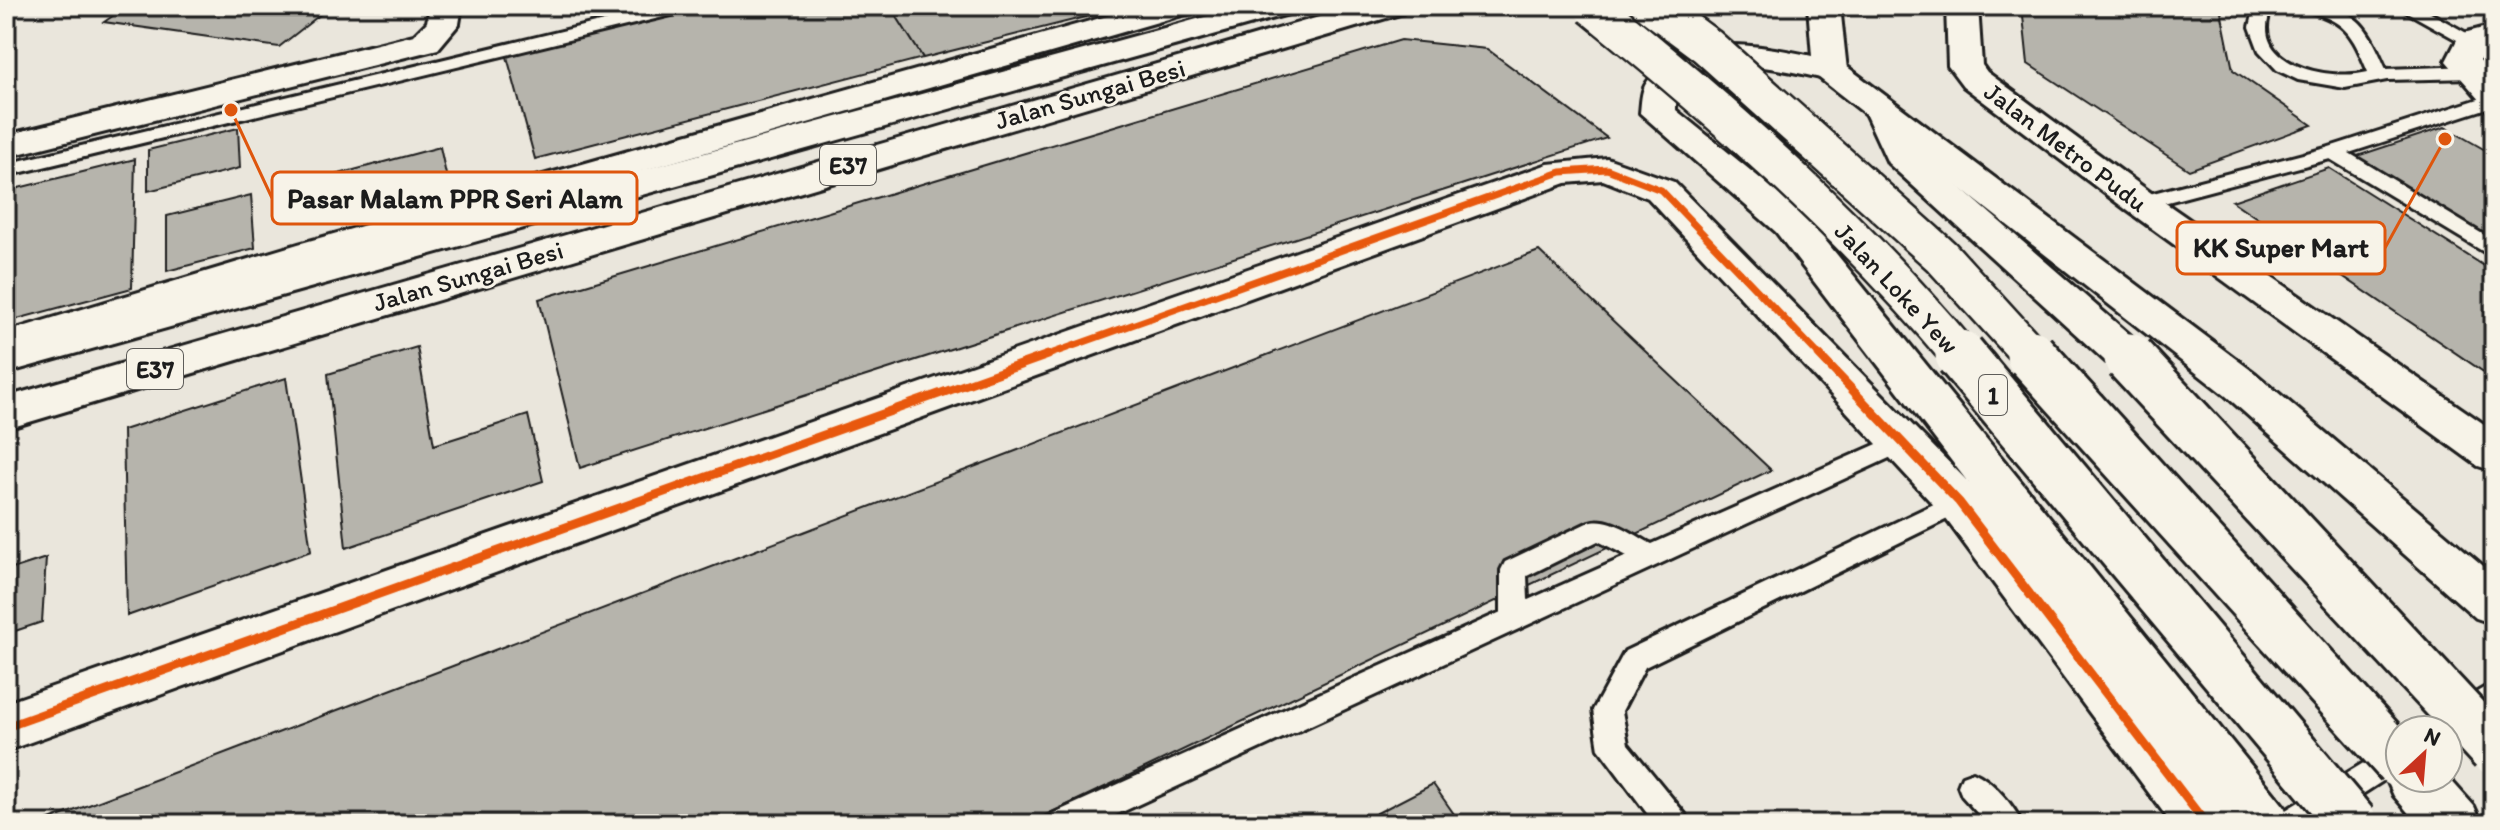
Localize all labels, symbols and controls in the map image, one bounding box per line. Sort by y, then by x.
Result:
street label: Jalan Sungai Besi [991,52,1189,136]
street label: Jalan Metro Pudu [1978,75,2154,219]
road number: E37 [820,145,876,185]
callout: Pasar Malam PPR Seri Alam [272,172,637,224]
text: Pasar Malam PPR Seri Alam [287,181,623,215]
street label: Jalan Loke Yew [1828,215,1966,361]
callout: KK Super Mart [2177,222,2385,274]
text: KK Super Mart [2193,230,2370,264]
street label: Jalan Sungai Besi [369,234,567,318]
road number: E37 [127,349,183,389]
road number: 1 [1979,375,2007,415]
north arrow [2384,714,2464,794]
text: N [2420,721,2445,752]

